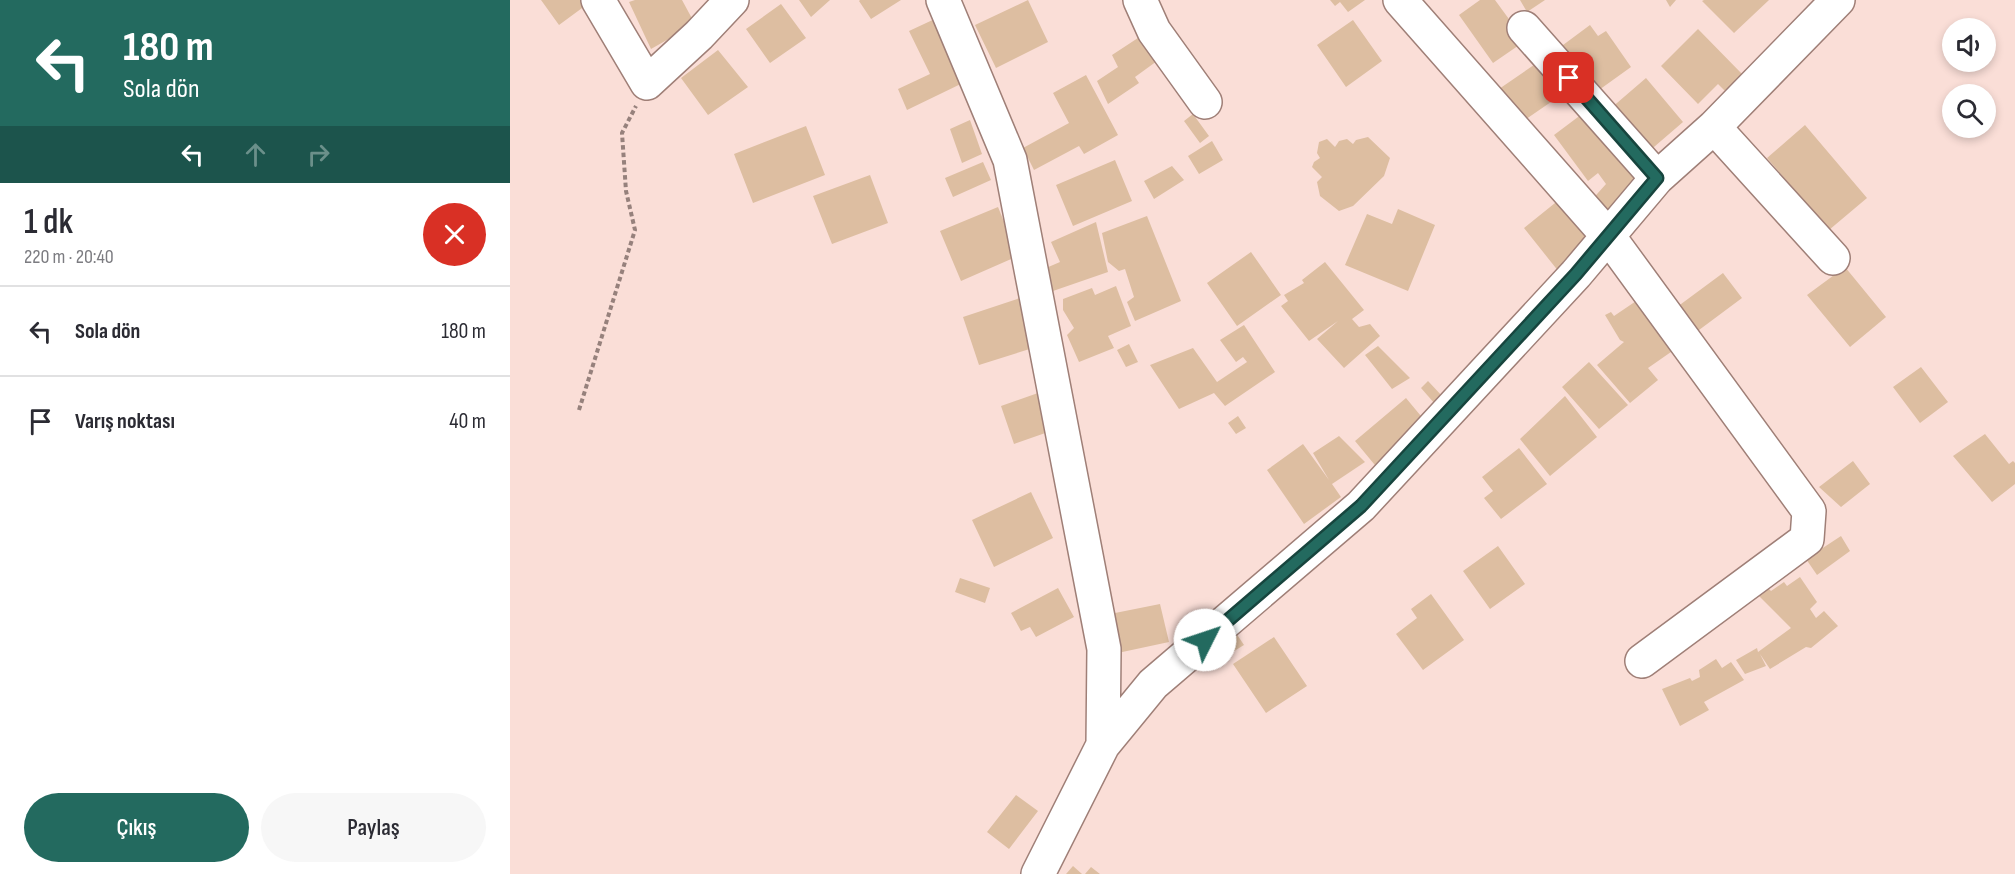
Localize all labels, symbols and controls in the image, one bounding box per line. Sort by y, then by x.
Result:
map controls [1942,18,1996,138]
button: sound [1942,18,1996,72]
text: 180 m [123,22,214,73]
icon: left [24,24,102,102]
pin [1543,52,1594,103]
icon: arrive [1552,61,1585,94]
text: Sola dön [123,73,200,105]
button: search [1942,84,1996,138]
icon: left [176,138,209,171]
icon: ahead [239,138,272,171]
icon: right [302,138,335,171]
text: 1 dk [24,201,73,244]
button: close [423,203,486,266]
text: 220 m · 20:40 [24,245,114,269]
icon: left [24,315,57,348]
text: Sola dön [75,318,140,345]
text: 180 m [441,318,486,345]
icon: arrive [24,405,57,438]
text: Varış noktası [75,408,175,435]
text: 40 m [449,408,486,435]
position arrow [1173,608,1237,672]
button: Çıkış [24,793,249,862]
button: Paylaş [261,793,486,862]

